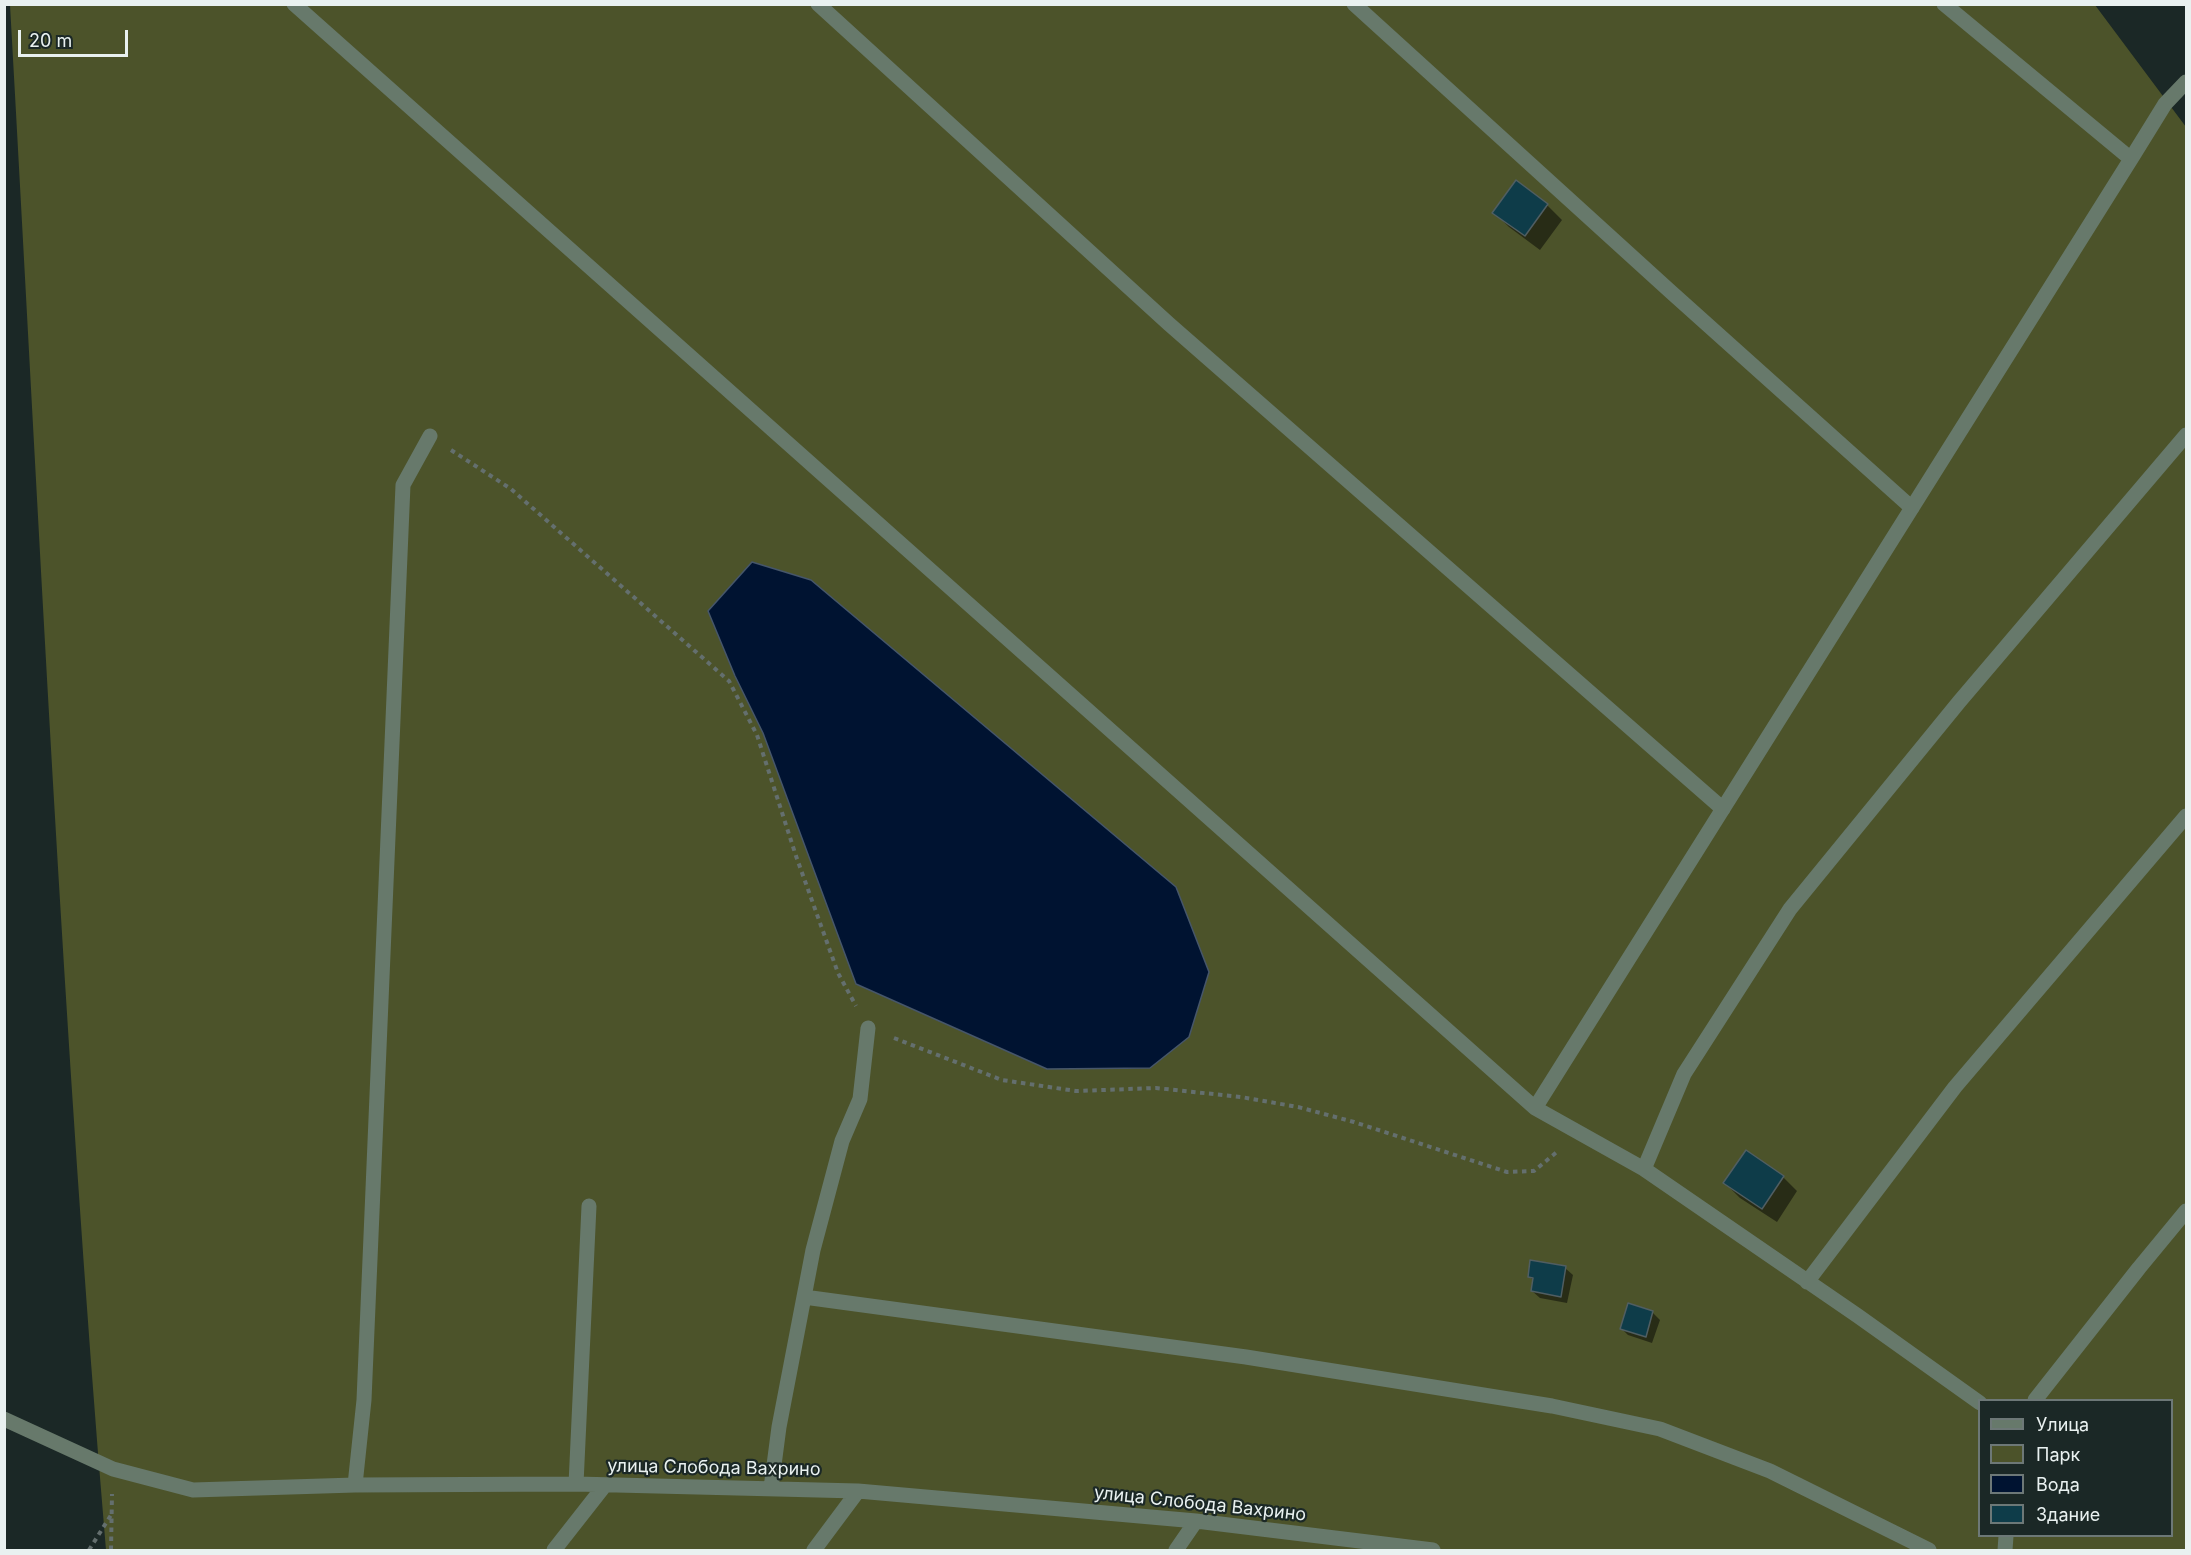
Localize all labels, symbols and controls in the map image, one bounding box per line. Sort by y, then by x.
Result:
scale bar [21,18,130,56]
text: 20 m [29,30,72,51]
legend [1978,1399,2173,1537]
text: Улица [2036,1414,2089,1435]
text: Парк [2036,1444,2080,1465]
street label: улица Слобода Вахрино [607,1455,821,1481]
text: Вода [2036,1474,2080,1495]
street label: улица Слобода Вахрино [1093,1482,1307,1526]
text: Здание [2036,1504,2100,1525]

